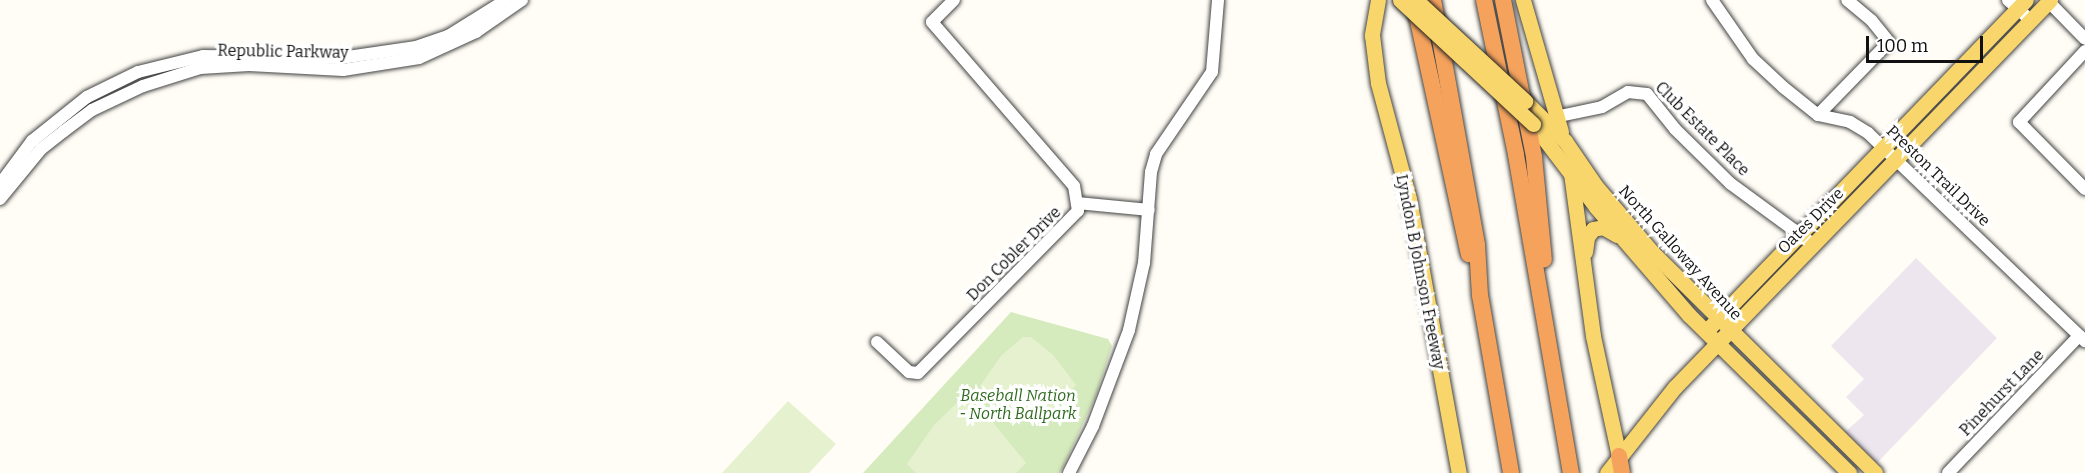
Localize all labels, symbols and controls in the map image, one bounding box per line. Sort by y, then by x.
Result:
scale bar [1869,24,1986,62]
text: 100 m [1877,35,1928,57]
street label: Republic Parkway [217,41,349,63]
street label: Club Estate Place [1651,78,1753,180]
street label: Preston Trail Drive [1882,122,1994,230]
street label: Lyndon B Johnson Freeway [1392,173,1448,371]
street label: North Galloway Avenue [1614,182,1746,324]
street label: Oates Drive [1774,184,1848,258]
street label: Don Cobler Drive [963,203,1065,305]
street label: Pinehurst Lane [1956,346,2048,440]
park label: Baseball Nation - North Ballpark [960,386,1076,424]

